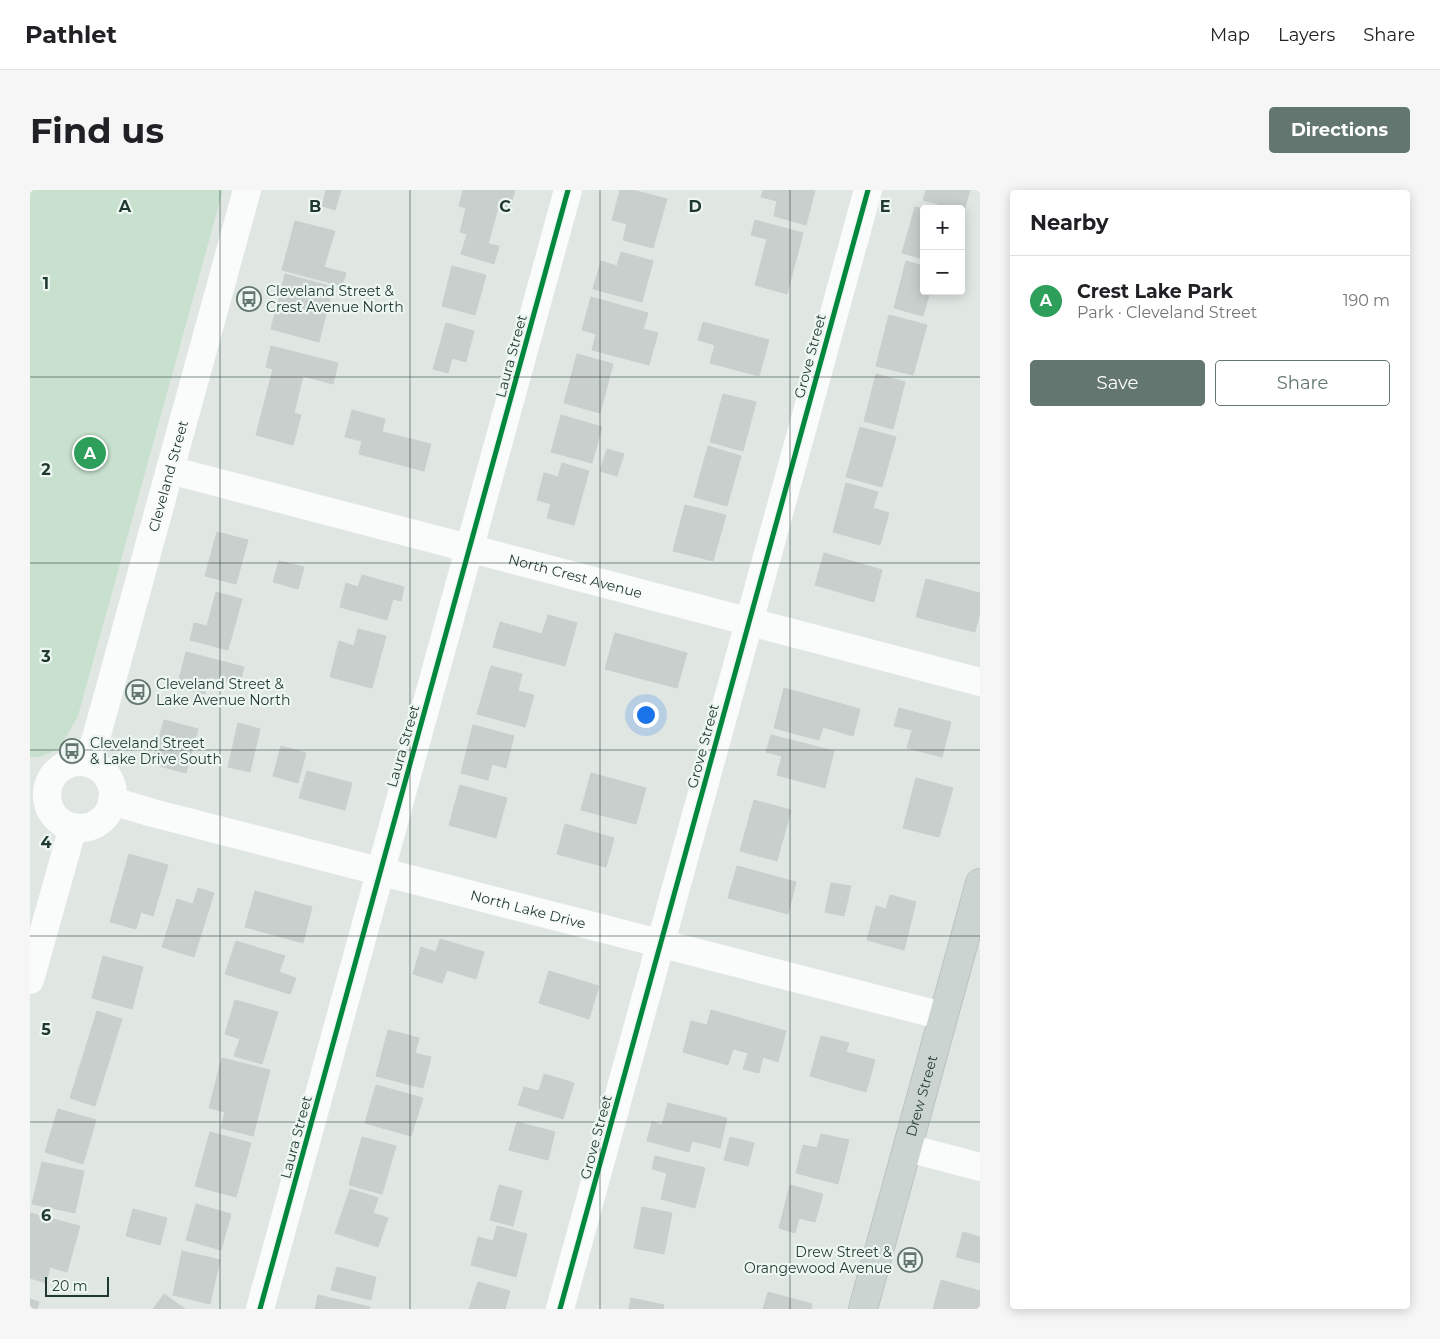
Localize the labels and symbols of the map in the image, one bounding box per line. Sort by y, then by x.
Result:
text: A [118,197,132,216]
text: B [309,197,321,216]
text: C [499,197,511,216]
text: D [688,197,702,216]
text: E [880,197,890,216]
text: 1 [43,274,49,293]
place label: Cleveland Street & Crest Avenue North [266,282,404,316]
bus stop icon: Cleveland Street & Crest Avenue North [236,286,262,312]
street label: Laura Street [491,312,531,399]
street label: Grove Street [790,312,830,400]
street label: Cleveland Street [144,418,192,534]
pin: A [74,434,106,472]
text: 2 [41,460,51,479]
street label: North Crest Avenue [506,550,644,602]
text: 3 [40,647,51,666]
place label: Cleveland Street & Lake Avenue North [156,675,290,709]
bus stop icon: Cleveland Street & Lake Avenue North [125,679,151,705]
street label: Laura Street [383,702,423,789]
your location [633,702,659,728]
street label: Grove Street [683,702,723,790]
place label: Cleveland Street & Lake Drive South [90,734,222,768]
bus stop icon: Cleveland Street & Lake Drive South [59,738,85,764]
text: 4 [40,833,52,852]
street label: North Lake Drive [469,886,588,933]
text: 5 [41,1020,51,1039]
street label: Drew Street [902,1053,941,1139]
street label: Laura Street [276,1093,316,1180]
street label: Grove Street [576,1093,616,1181]
text: 6 [41,1206,51,1225]
place label: Drew Street & Orangewood Avenue [744,1243,893,1277]
bus stop icon: Drew Street & Orangewood Avenue [897,1247,923,1273]
scale bar [45,1274,109,1297]

